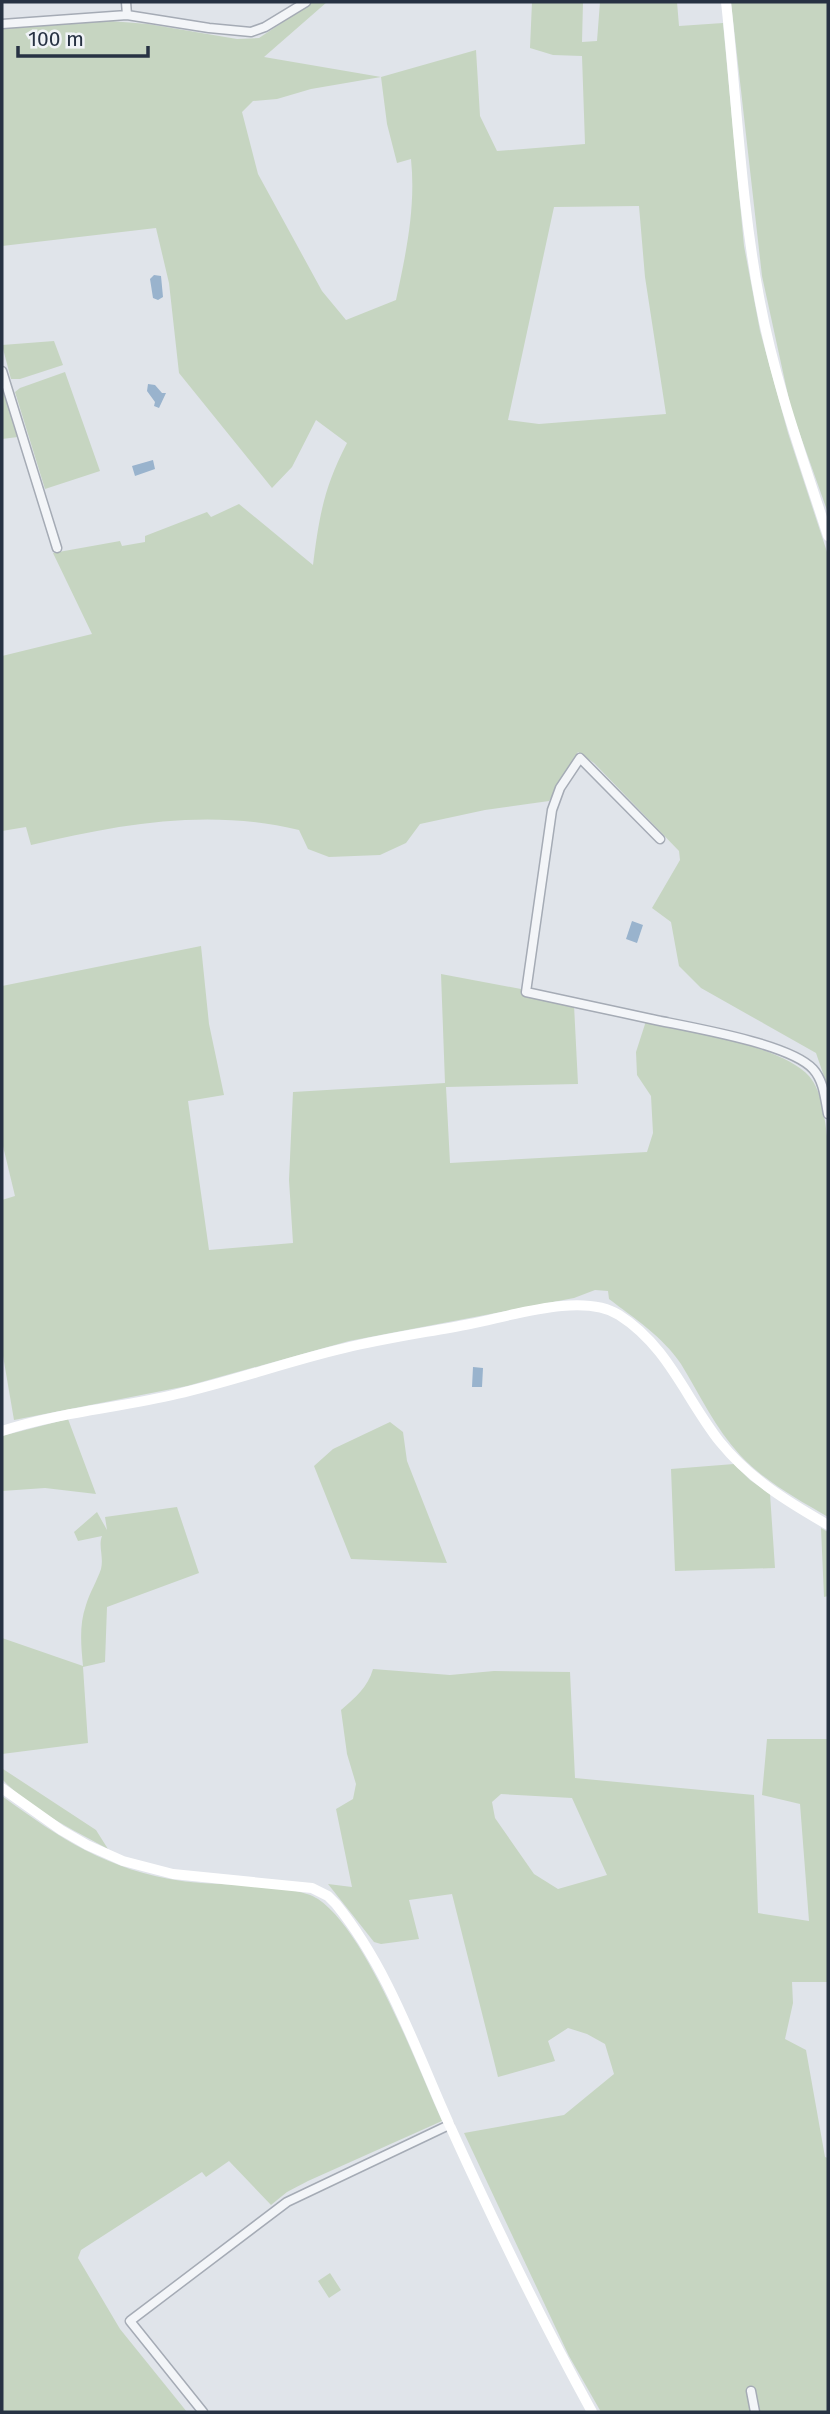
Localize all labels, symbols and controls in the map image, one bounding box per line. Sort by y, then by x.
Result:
scale bar [18,14,147,58]
text: 100 m [28,26,84,52]

